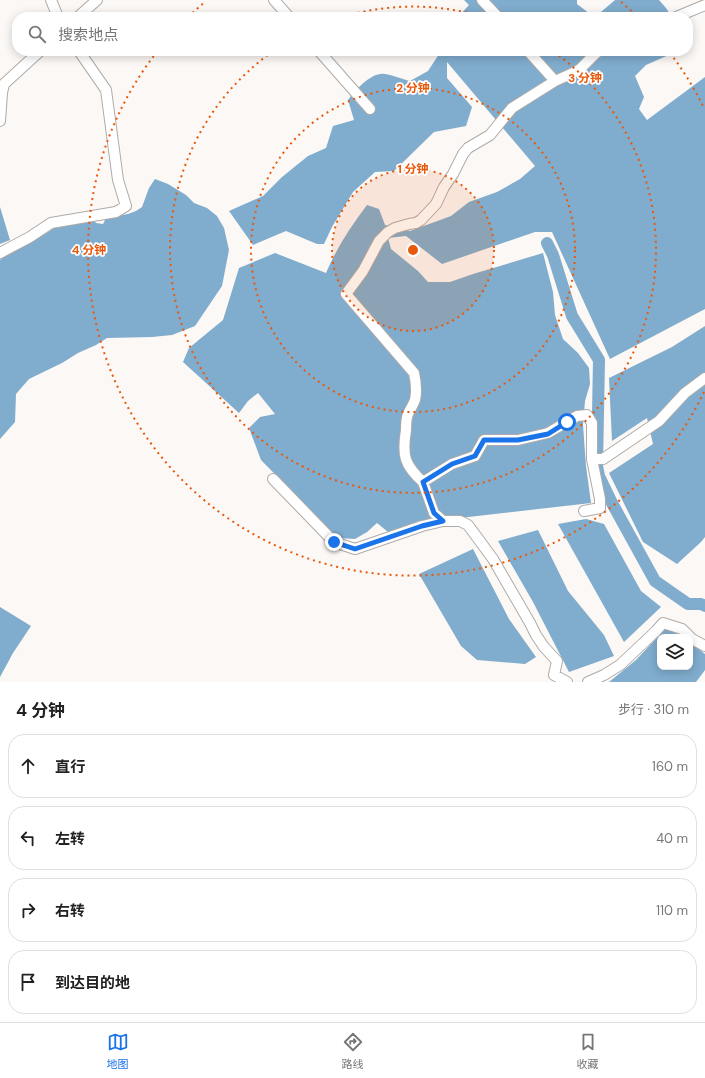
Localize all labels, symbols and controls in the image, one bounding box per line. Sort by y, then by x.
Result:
search box [12,12,693,56]
icon: search [26,23,48,45]
text: 搜索地点 [58,25,118,45]
text: 3 分钟 [568,70,602,86]
text: 2 分钟 [396,80,430,96]
text: 1 分钟 [397,161,429,177]
text: 4 分钟 [72,242,106,258]
centre of rings [406,243,420,257]
route start [558,413,576,431]
route end [325,533,343,551]
map controls [657,634,693,670]
button: layers [657,634,693,670]
text: 4 分钟 [16,699,65,721]
text: 步行 · 310 m [618,701,689,718]
icon: ahead [17,755,39,777]
text: 直行 [55,757,85,777]
text: 160 m [652,758,688,775]
icon: left [17,827,39,849]
text: 左转 [55,829,85,849]
text: 40 m [656,830,688,847]
icon: right [17,899,39,921]
text: 右转 [55,901,85,921]
text: 110 m [656,902,688,919]
icon: arrive [17,971,39,993]
text: 到达目的地 [55,973,130,993]
tab: 地图 [107,1031,129,1071]
tab: 路线 [342,1031,364,1071]
tab: 收藏 [577,1031,599,1071]

